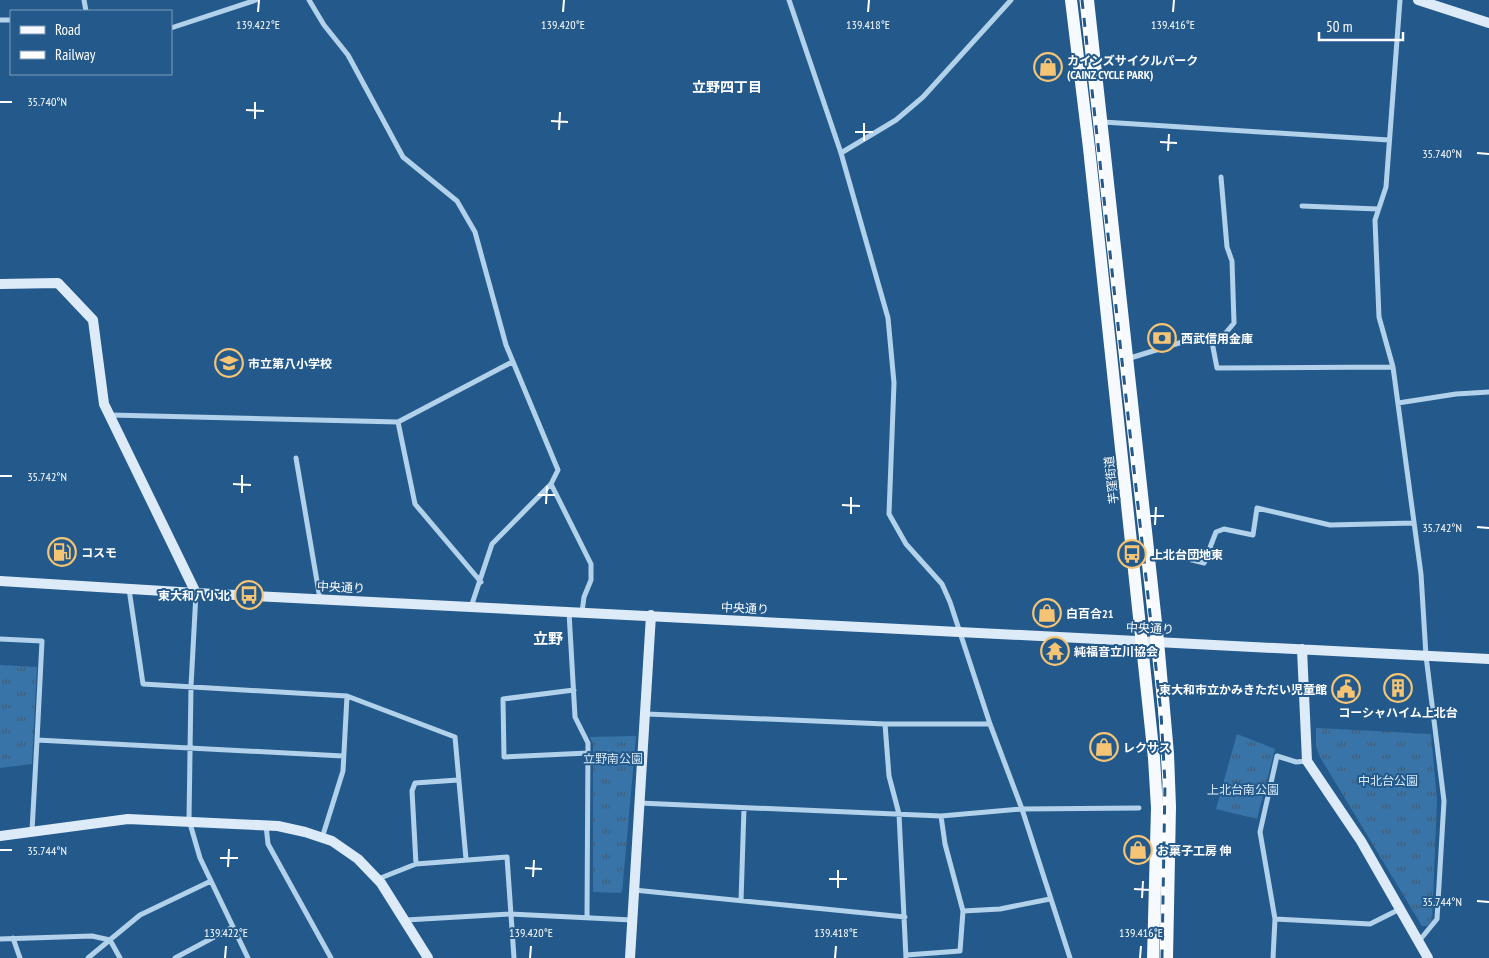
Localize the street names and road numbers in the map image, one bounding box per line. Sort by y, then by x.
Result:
street label: 芋窪街道 [1101,455,1121,505]
street label: 中央通り [317,578,365,596]
street label: 中央通り [721,599,769,617]
street label: 中央通り [1126,619,1174,637]

